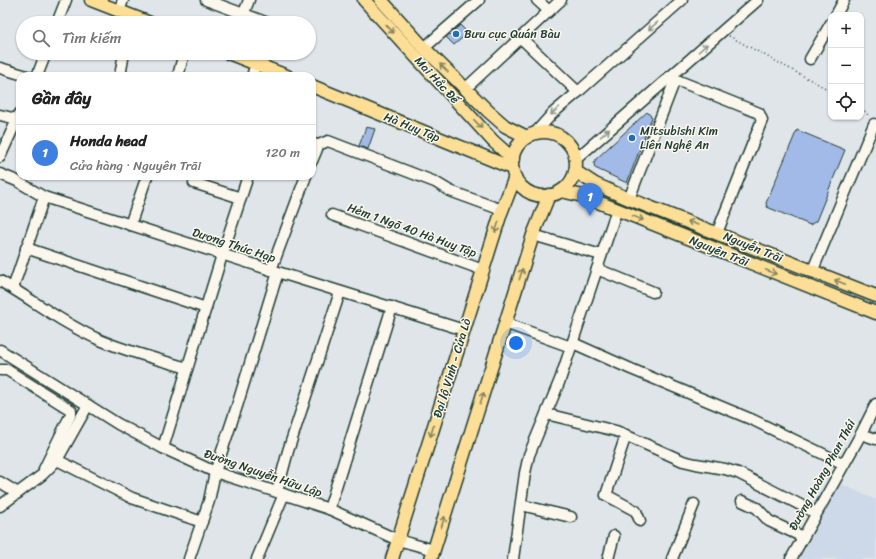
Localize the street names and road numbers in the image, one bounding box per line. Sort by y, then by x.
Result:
street label: Mai Hắc Đế [409,51,466,110]
street label: Hà Huy Tập [380,106,444,149]
street label: Hẻm 1 Ngõ 40 Hà Huy Tập [344,196,480,264]
street label: Dương Thúc Hạp [189,221,279,269]
street label: Nguyễn Trãi [720,225,787,269]
street label: Nguyên Trãi [686,229,753,273]
street label: Đại lộ Vinh - Cửa Lò [426,316,478,420]
street label: Đường Hoàng Phan Thái [782,415,862,535]
street label: Đường Nguyễn Hữu Lập [201,442,326,504]

